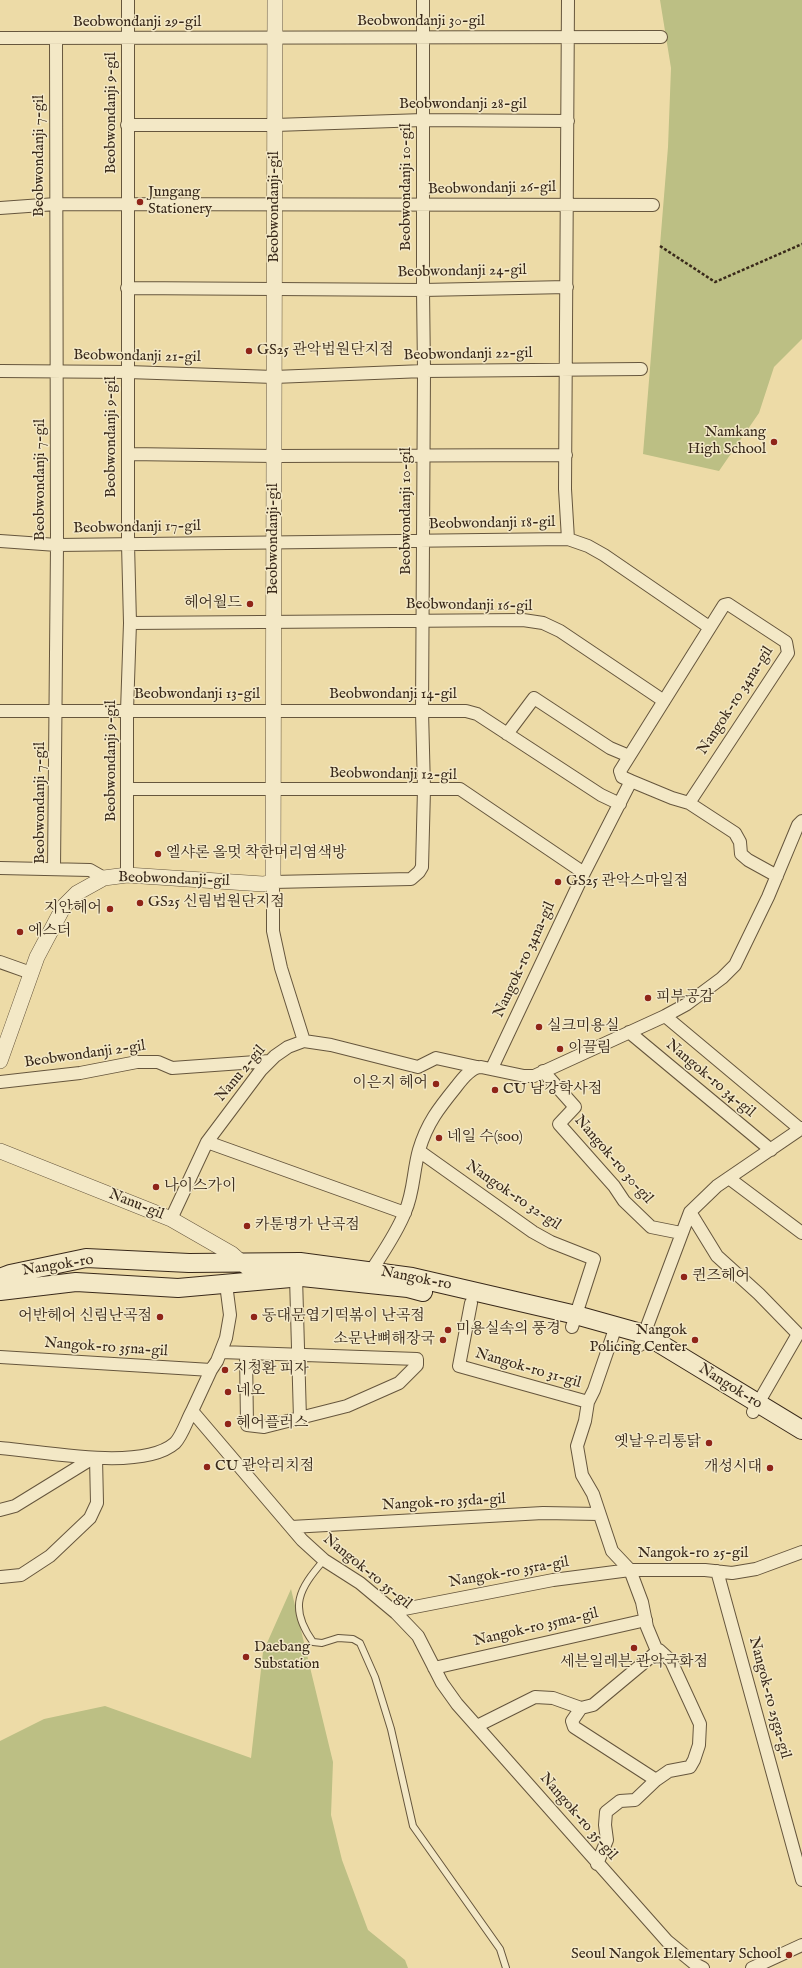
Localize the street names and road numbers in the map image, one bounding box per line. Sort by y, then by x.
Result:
street label: Beobwondanji 30-gil [357,13,485,31]
street label: Beobwondanji 29-gil [73,14,201,32]
street label: Beobwondanji 9-gil [103,52,121,174]
street label: Beobwondanji 7-gil [31,95,49,217]
street label: Beobwondanji 28-gil [399,96,527,114]
street label: Beobwondanji 10-gil [398,123,416,251]
street label: Beobwondanji-gil [266,151,284,263]
street label: Beobwondanji 26-gil [428,179,556,199]
street label: Beobwondanji 24-gil [397,262,527,282]
street label: Beobwondanji 22-gil [403,345,533,365]
street label: Beobwondanji 21-gil [73,347,201,367]
street label: Beobwondanji 9-gil [103,376,121,498]
street label: Beobwondanji 7-gil [32,419,50,541]
street label: Beobwondanji 10-gil [398,447,416,575]
street label: Beobwondanji-gil [265,483,283,595]
street label: Beobwondanji 18-gil [429,514,555,534]
street label: Beobwondanji 17-gil [73,518,201,538]
street label: Beobwondanji 16-gil [405,596,533,616]
street label: Nangok-ro 34na-gil [694,643,778,759]
street label: Beobwondanji 13-gil [134,686,260,704]
street label: Beobwondanji 14-gil [329,686,457,704]
street label: Beobwondanji 9-gil [103,700,121,822]
street label: Beobwondanji 7-gil [32,742,50,864]
street label: Beobwondanji 12-gil [329,765,457,785]
street label: Beobwondanji-gil [118,869,230,891]
street label: Nangok-ro 34na-gil [490,899,560,1021]
street label: Nangok-ro 34-gil [662,1036,758,1122]
street label: Beobwondanji 2-gil [23,1038,147,1072]
street label: Nanu 2-gil [212,1042,270,1106]
street label: Nangok-ro 30-gil [570,1112,656,1208]
street label: Nangok-ro 32-gil [462,1158,564,1234]
street label: Nanu-gil [106,1186,166,1224]
street label: Nangok-ro [21,1252,95,1280]
street label: Nangok-ro [379,1263,453,1295]
street label: Nangok-ro 35na-gil [44,1335,168,1361]
street label: Nangok-ro 31-gil [473,1345,583,1393]
street label: Nangok-ro [695,1360,765,1414]
street label: Nangok-ro 35da-gil [382,1491,506,1515]
street label: Nangok-ro 35-gil [319,1531,415,1613]
street label: Nangok-ro 25-gil [638,1545,748,1563]
street label: Nangok-ro 35ra-gil [448,1554,570,1592]
street label: Nangok-ro 35ma-gil [472,1605,600,1651]
street label: Nangok-ro 25ga-gil [744,1635,794,1761]
street label: Nangok-ro 35-gil [535,1770,621,1864]

